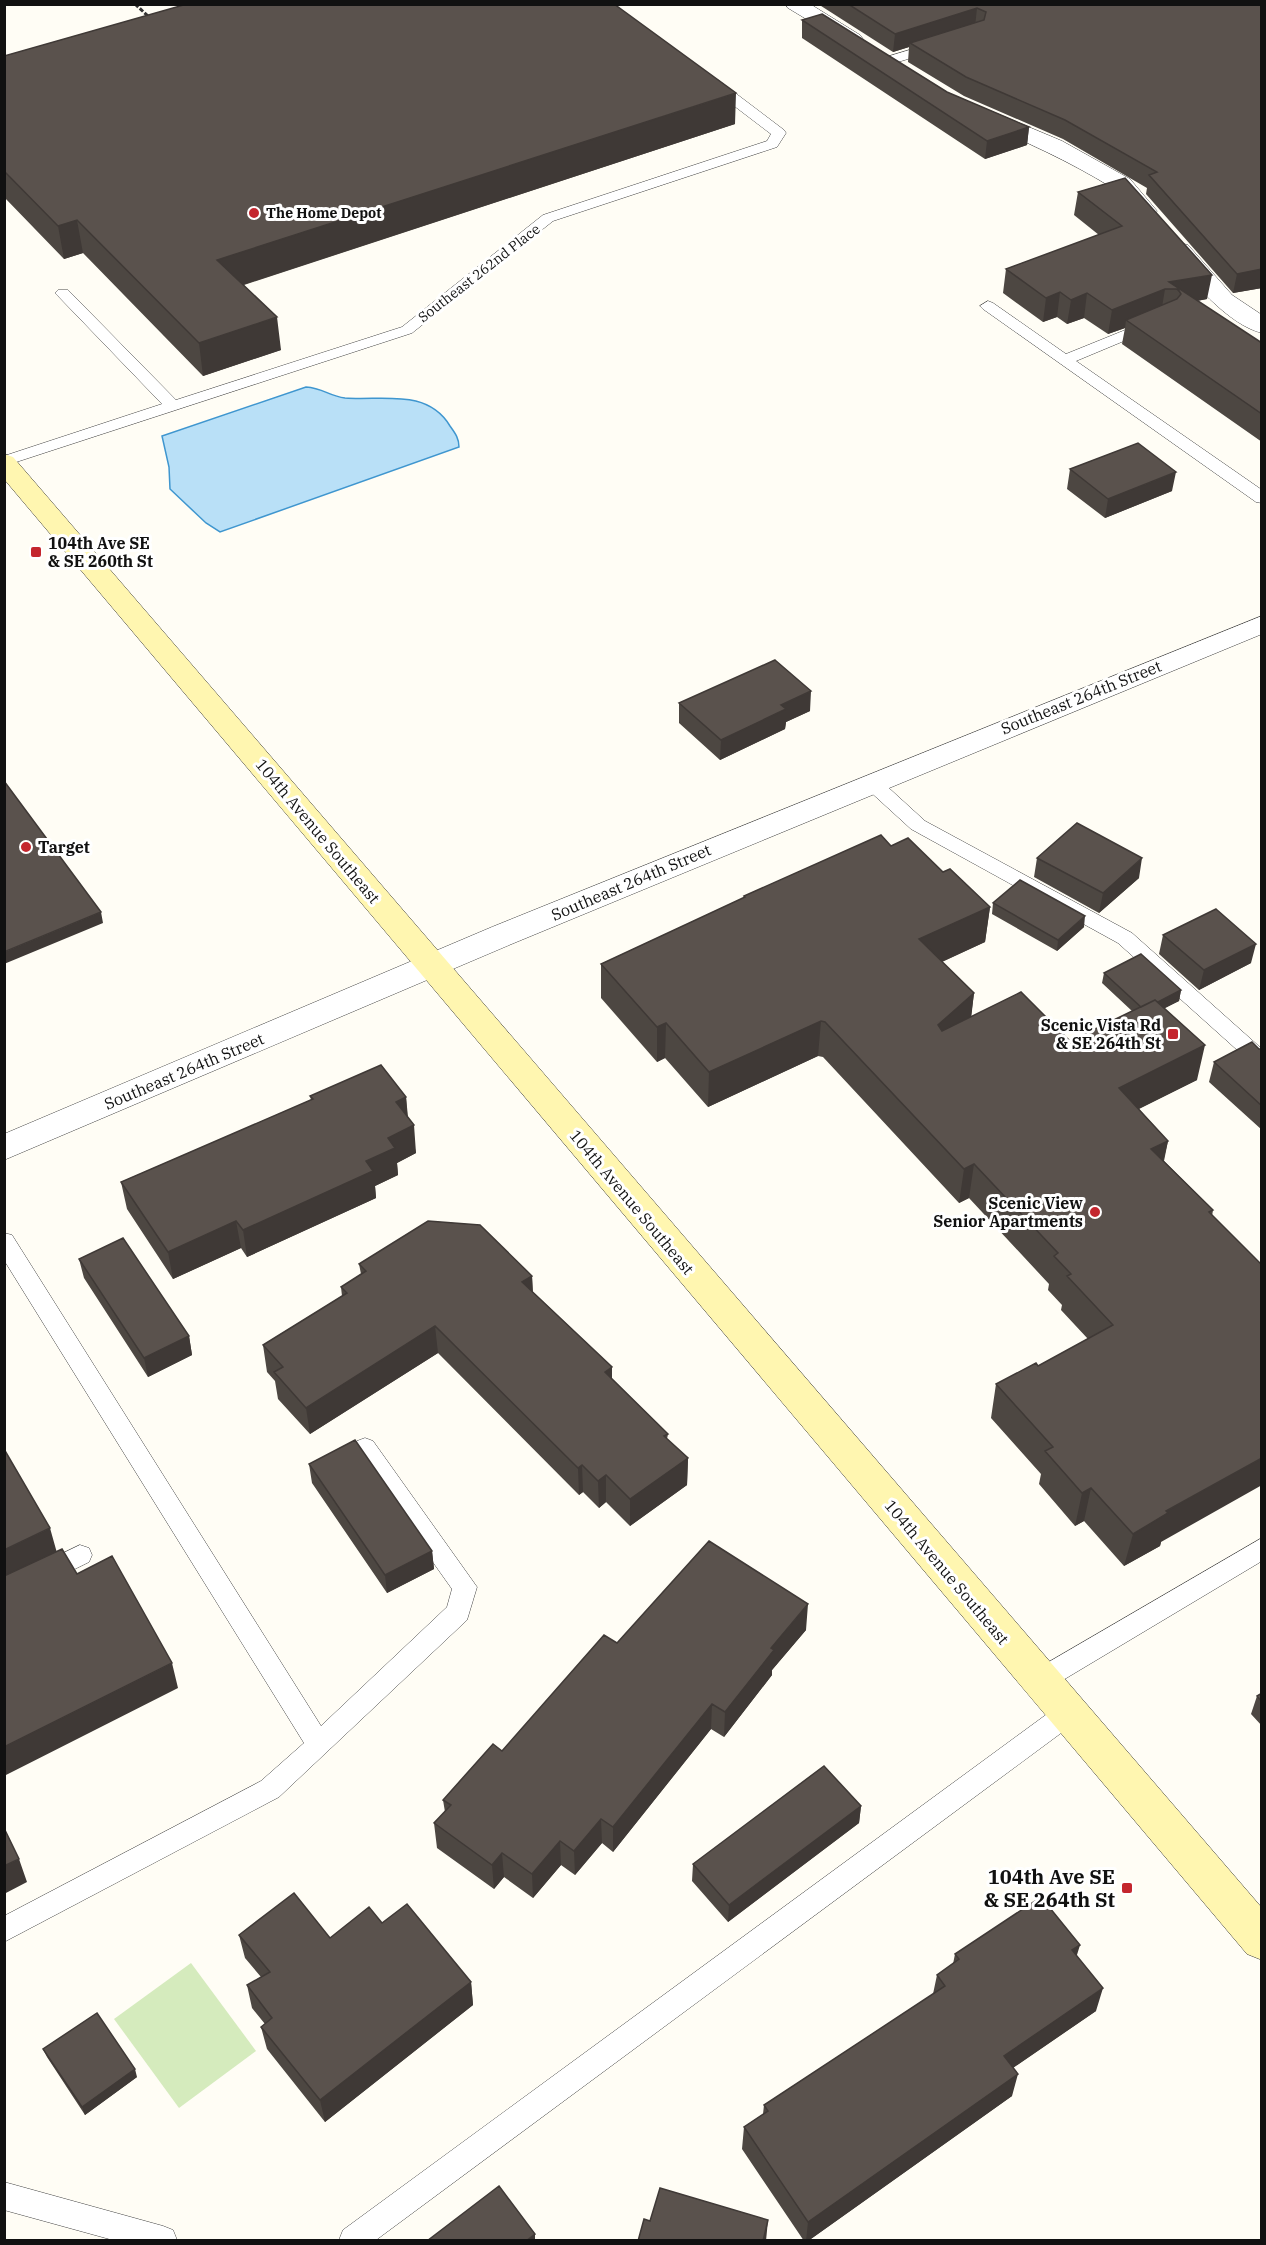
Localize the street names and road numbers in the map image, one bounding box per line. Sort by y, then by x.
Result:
street label: Southeast 262nd Place [414,220,544,326]
street label: Southeast 264th Street [998,655,1165,738]
street label: 104th Avenue Southeast [252,755,385,908]
street label: Southeast 264th Street [548,839,714,925]
street label: Southeast 264th Street [101,1028,267,1114]
street label: 104th Avenue Southeast [566,1126,699,1279]
street label: 104th Avenue Southeast [881,1496,1014,1649]

